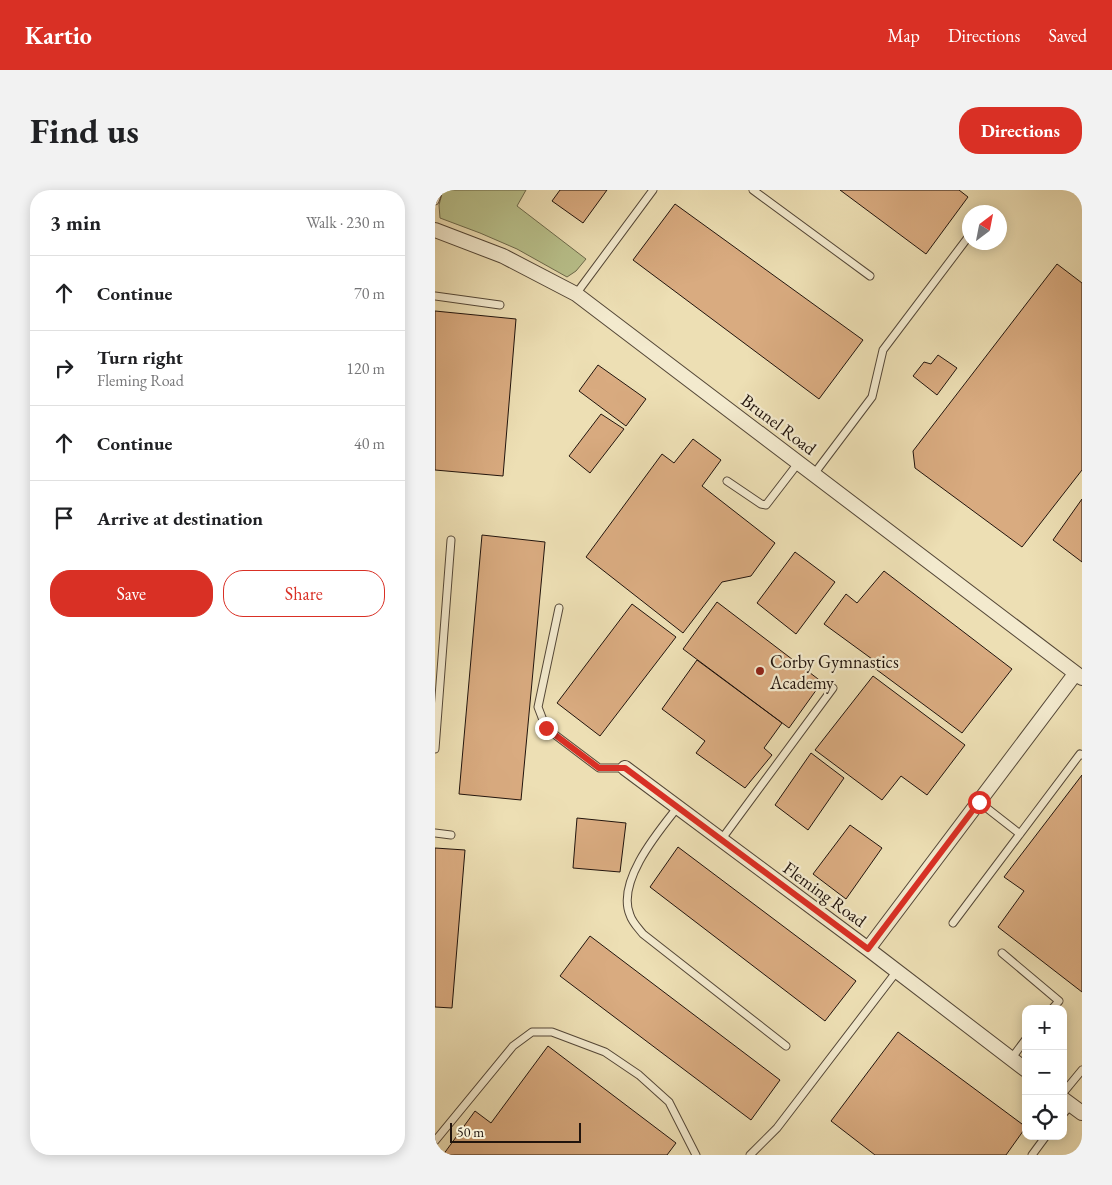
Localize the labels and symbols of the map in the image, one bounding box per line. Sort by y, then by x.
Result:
north arrow [962,205,1007,250]
street label: Brunel Road [737,388,822,460]
place label: Corby Gymnastics Academy [769,650,899,694]
marker: Corby Gymnastics Academy [754,665,766,677]
route end [535,717,558,740]
route start [968,791,991,814]
street label: Fleming Road [779,856,872,933]
scale bar [450,1120,581,1143]

